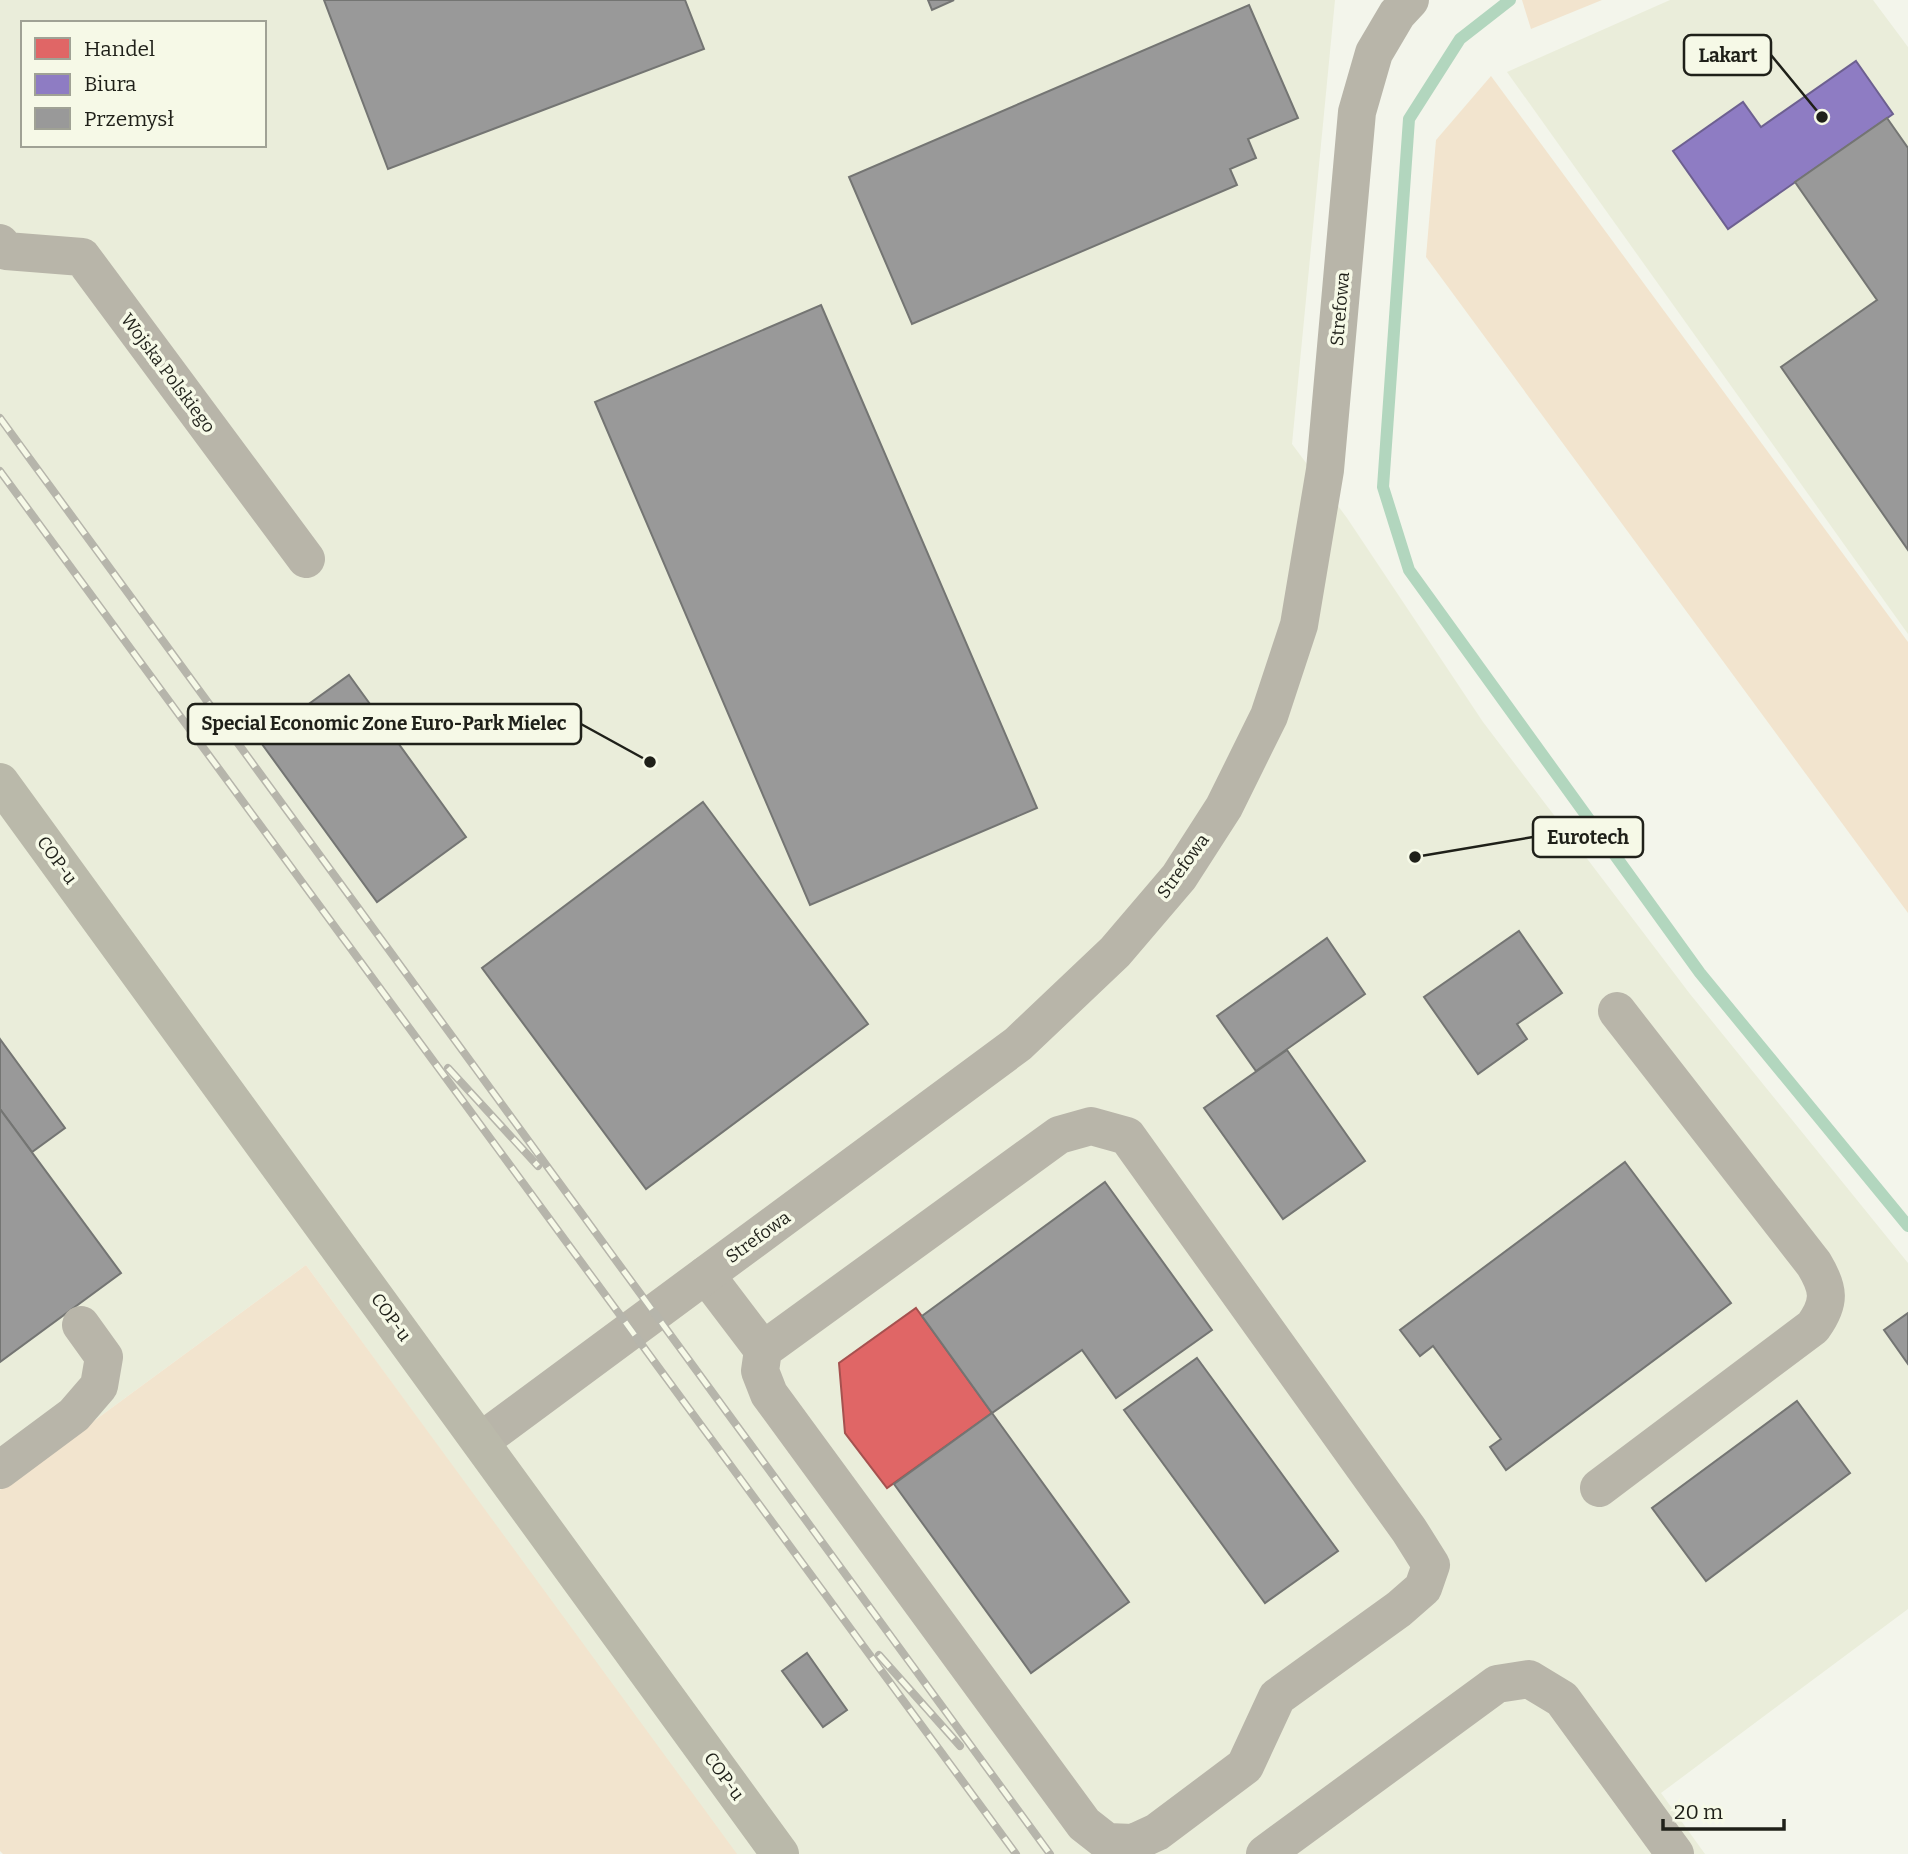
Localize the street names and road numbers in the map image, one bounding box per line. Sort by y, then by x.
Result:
street label: Strefowa [1326,271,1354,347]
street label: Wojska Polskiego [116,309,220,437]
street label: Strefowa [1152,829,1214,903]
street label: COP-u [32,832,82,888]
street label: Strefowa [721,1206,795,1268]
street label: COP-u [366,1289,416,1345]
street label: COP-u [699,1748,749,1804]

